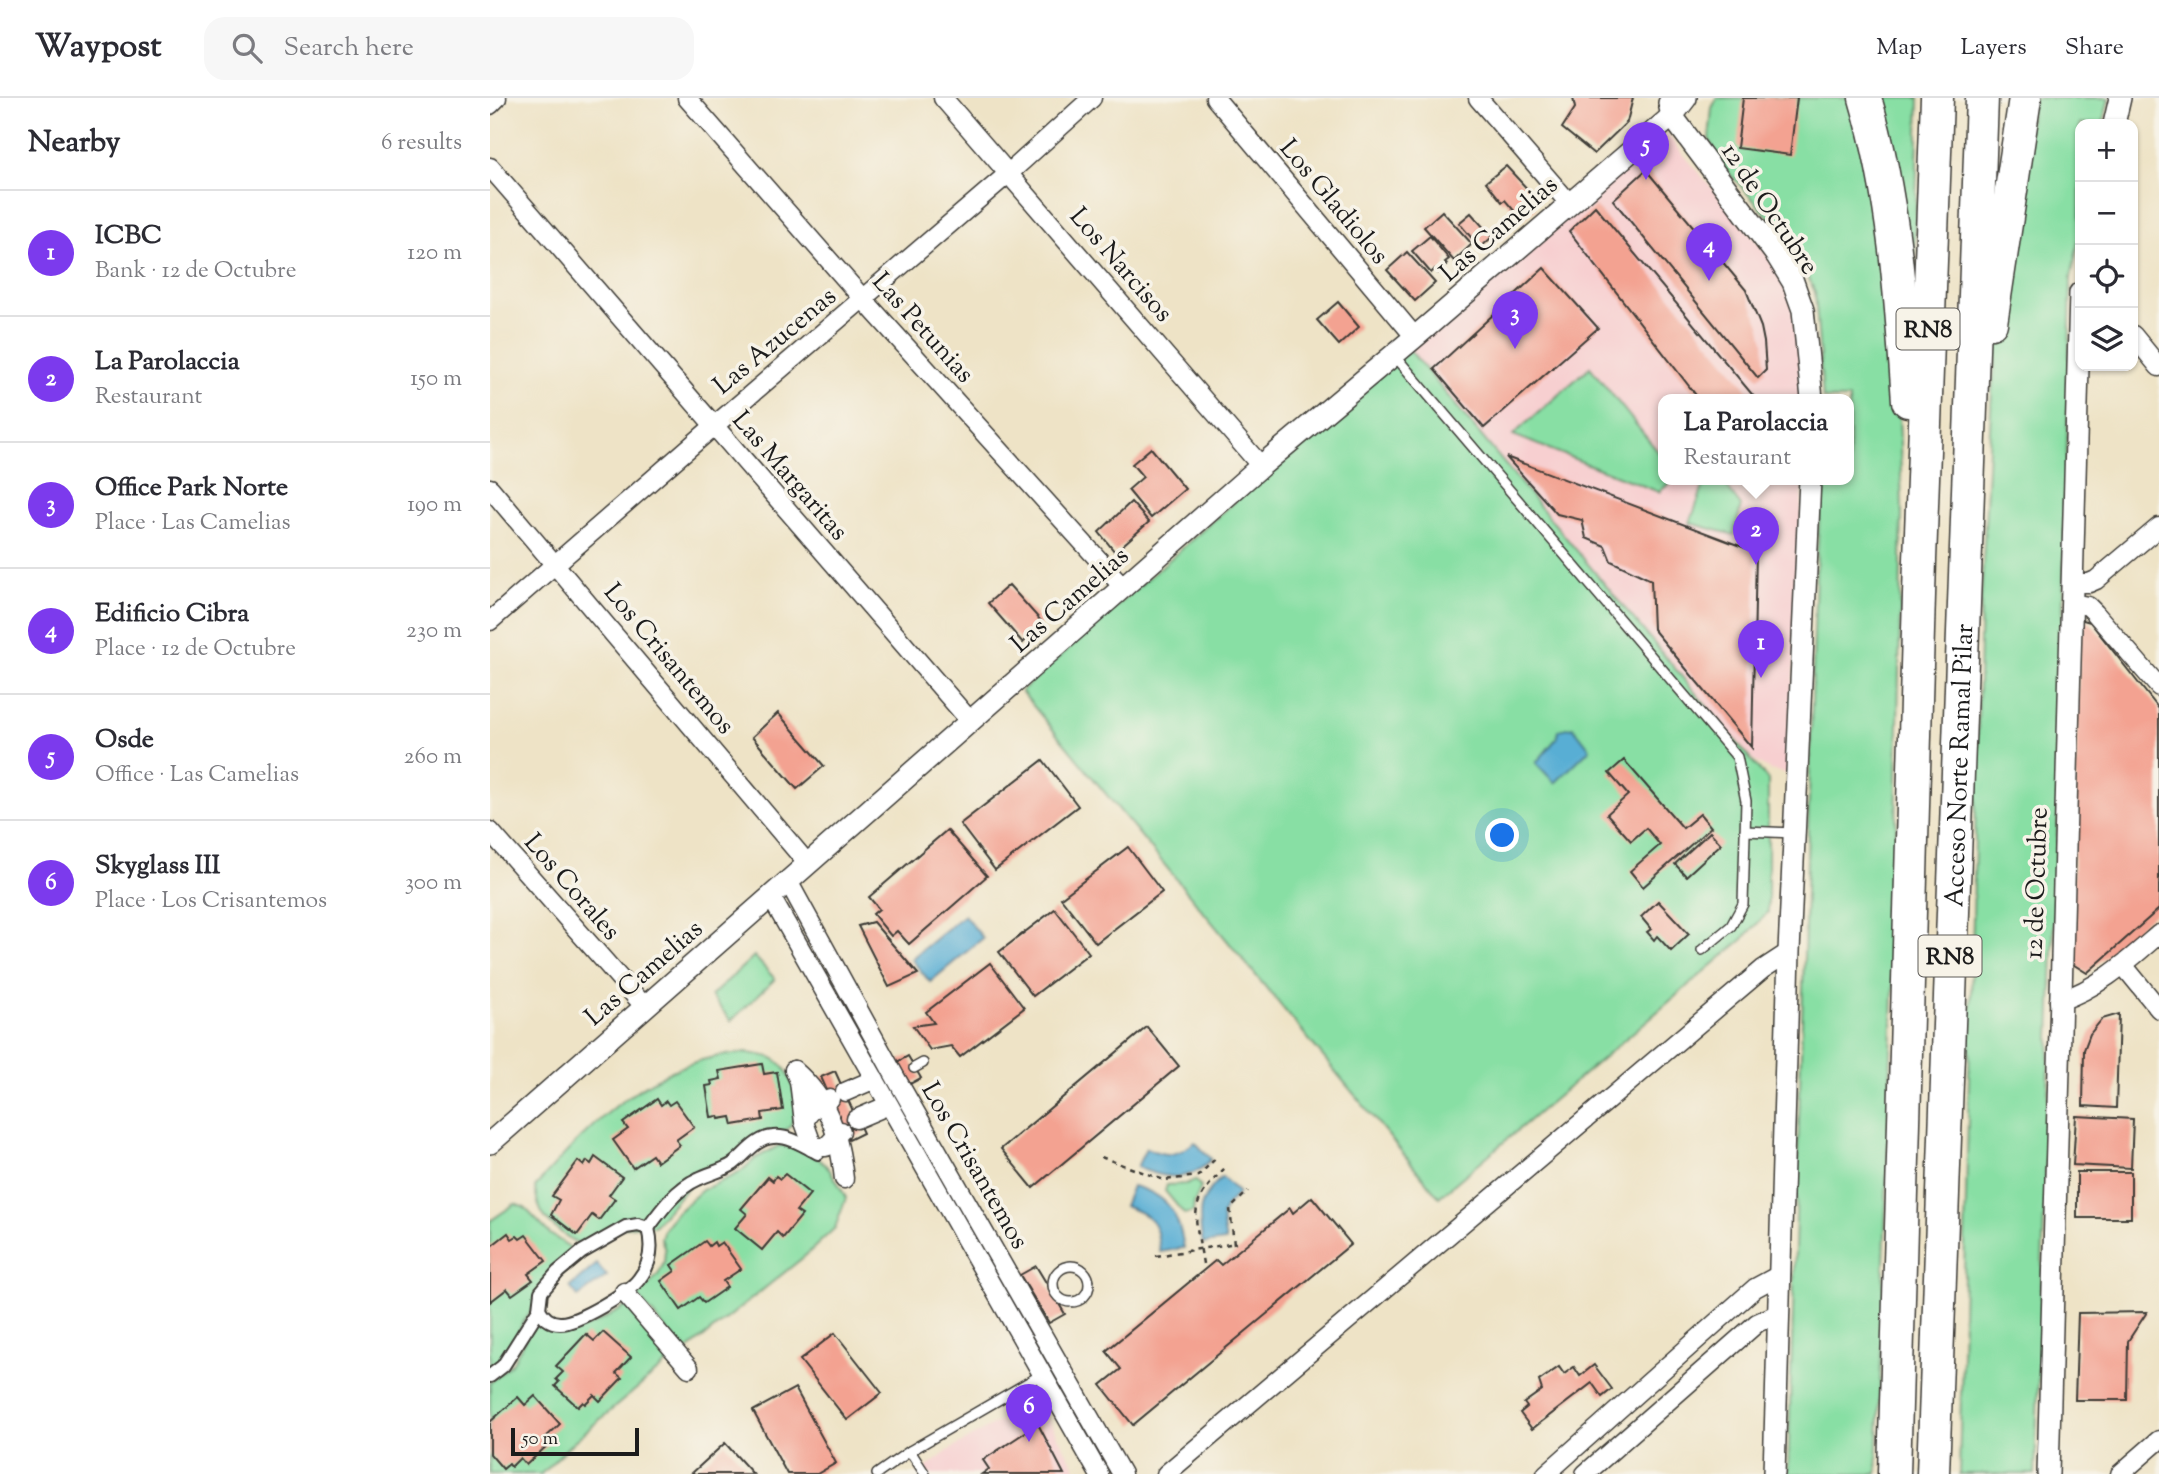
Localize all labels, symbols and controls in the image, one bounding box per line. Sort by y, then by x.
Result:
search box [204,17,694,80]
text: Waypost [35,24,162,72]
icon: search [228,29,266,67]
text: Search here [284,30,414,67]
text: Map [1876,31,1922,65]
text: Layers [1960,31,2027,65]
text: Share [2065,31,2124,65]
map controls [2075,119,2138,371]
button: + [2075,119,2138,182]
text: Nearby [28,122,120,165]
pin: 5 [1623,122,1669,180]
text: 6 results [381,127,462,160]
street label: Los Gladiolos [1270,132,1397,273]
street label: 12 de Octubre [1711,136,1827,283]
street label: Las Camelias [1432,168,1567,292]
button: − [2075,182,2138,245]
street label: Los Narcisos [1060,200,1180,331]
text: ICBC [95,218,162,255]
pin: 4 [1686,223,1732,281]
text: 1 [47,237,55,270]
text: 120 m [407,237,462,270]
button: locate [2075,245,2138,308]
text: Bank · 12 de Octubre [95,255,296,288]
street label: Las Petunias [862,265,982,392]
street label: Las Azucenas [706,279,845,405]
pin: 3 [1492,291,1538,349]
road number: RN8 [1896,308,1960,350]
button: layers [2075,308,2138,371]
text: La Parolaccia [95,344,240,381]
text: 2 [46,363,56,396]
text: 150 m [410,363,462,396]
text: Restaurant [95,381,202,414]
popup [1658,394,1854,485]
street label: Las Margaritas [722,404,856,550]
text: La Parolaccia [1684,405,1828,442]
text: Restaurant [1684,442,1791,475]
text: Office Park Norte [95,470,288,507]
text: 3 [46,489,56,522]
text: 190 m [407,489,462,522]
text: Place · Las Camelias [95,507,291,540]
pin: 2 [1733,507,1779,565]
street label: Las Camelias [1003,539,1138,663]
street label: Los Crisantemos [594,576,742,743]
text: Edificio Cibra [95,596,249,633]
text: 4 [45,615,57,648]
text: 230 m [406,615,462,648]
pin: 1 [1738,620,1784,678]
street label: Acceso Norte Ramal Pilar [1937,623,1984,908]
text: Place · 12 de Octubre [95,633,296,666]
text: Osde [95,722,154,759]
text: 5 [47,741,55,774]
text: 260 m [404,741,462,774]
text: Office · Las Camelias [95,759,299,792]
street label: 12 de Octubre [2016,806,2059,960]
your location [1485,818,1519,852]
street label: Los Corales [514,826,628,949]
text: Skyglass III [95,848,220,885]
text: 6 [45,867,57,900]
text: 300 m [405,867,462,900]
text: Place · Los Crisantemos [95,885,327,918]
street label: Las Camelias [577,912,712,1036]
road number: RN8 [1918,936,1982,976]
street label: Los Crisantemos [911,1076,1037,1257]
pin: 6 [1006,1384,1052,1442]
scale bar [511,1425,639,1457]
text: 50 m [522,1426,558,1453]

